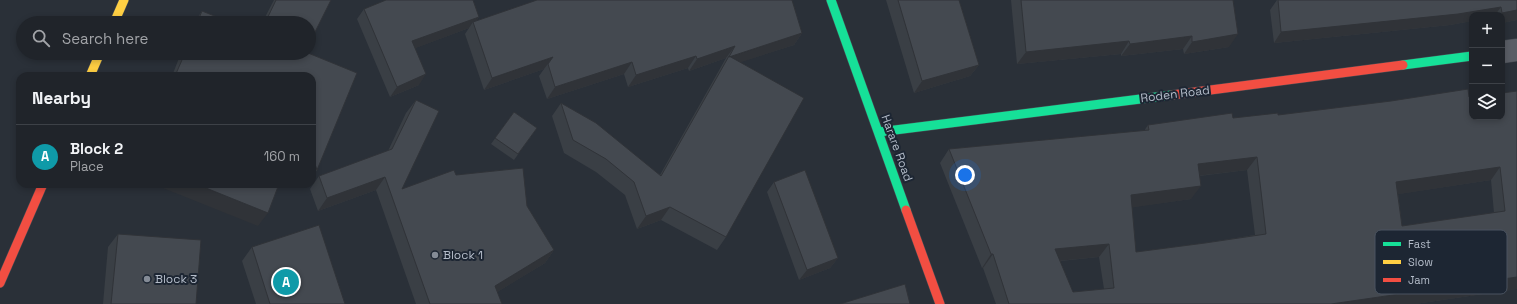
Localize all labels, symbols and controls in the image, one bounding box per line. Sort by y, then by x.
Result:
map controls [1469,12,1505,120]
button: + [1469,12,1505,48]
search box [16,16,316,60]
icon: search [30,27,52,49]
text: Search here [62,29,148,48]
button: − [1469,48,1505,84]
street label: Roden Road [1139,82,1211,106]
button: layers [1469,84,1505,120]
text: Nearby [32,87,91,109]
street label: Harare Road [878,112,916,184]
text: Block 2 [70,139,123,158]
text: A [41,148,49,165]
text: 160 m [264,148,300,165]
text: Place [70,158,104,175]
your location [955,165,975,185]
legend [1375,230,1507,294]
text: Fast [1408,237,1431,251]
place label: Block 1 [443,247,483,263]
marker: Block 1 [430,250,440,260]
text: Slow [1408,255,1433,269]
pin: A [273,267,299,297]
place label: Block 3 [155,271,197,287]
text: Jam [1408,273,1430,287]
marker: Block 3 [142,274,152,284]

